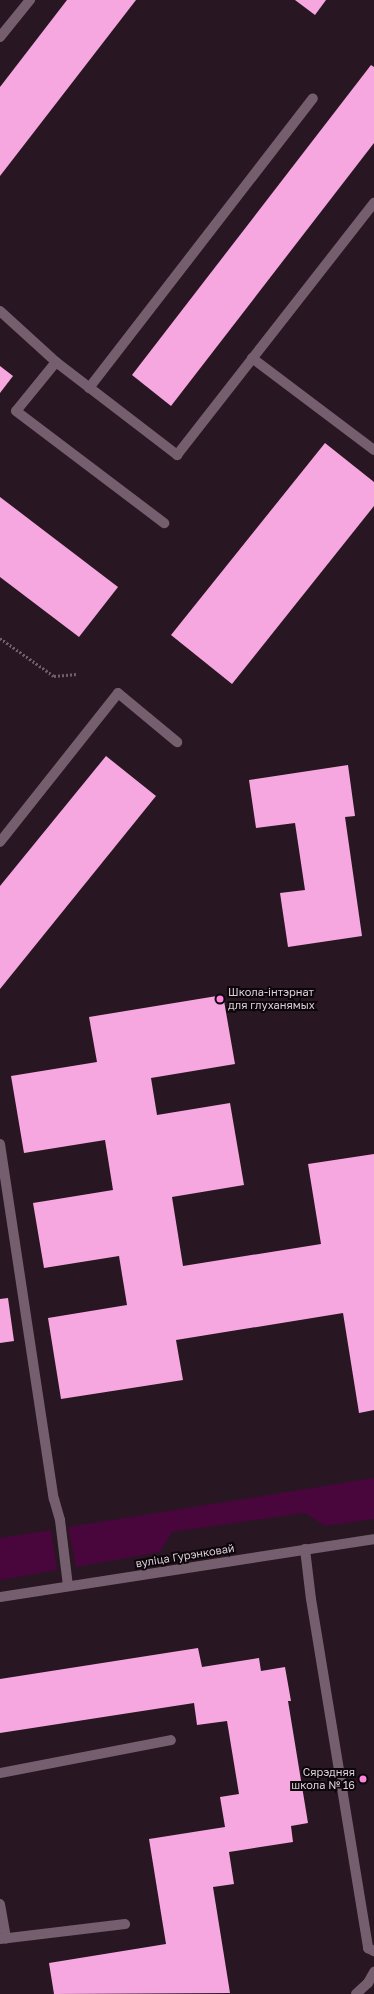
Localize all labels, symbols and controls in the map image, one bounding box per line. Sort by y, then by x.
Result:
place label: Школа-інтэрнат для глуханямых [228,986,315,1012]
marker: Школа-інтэрнат для глуханямых [215,994,225,1004]
street label: вуліца Гурэнковай [135,1542,235,1570]
place label: Сярэдняя школа № 16 [291,1766,355,1792]
marker: Сярэдняя школа № 16 [358,1774,368,1784]

